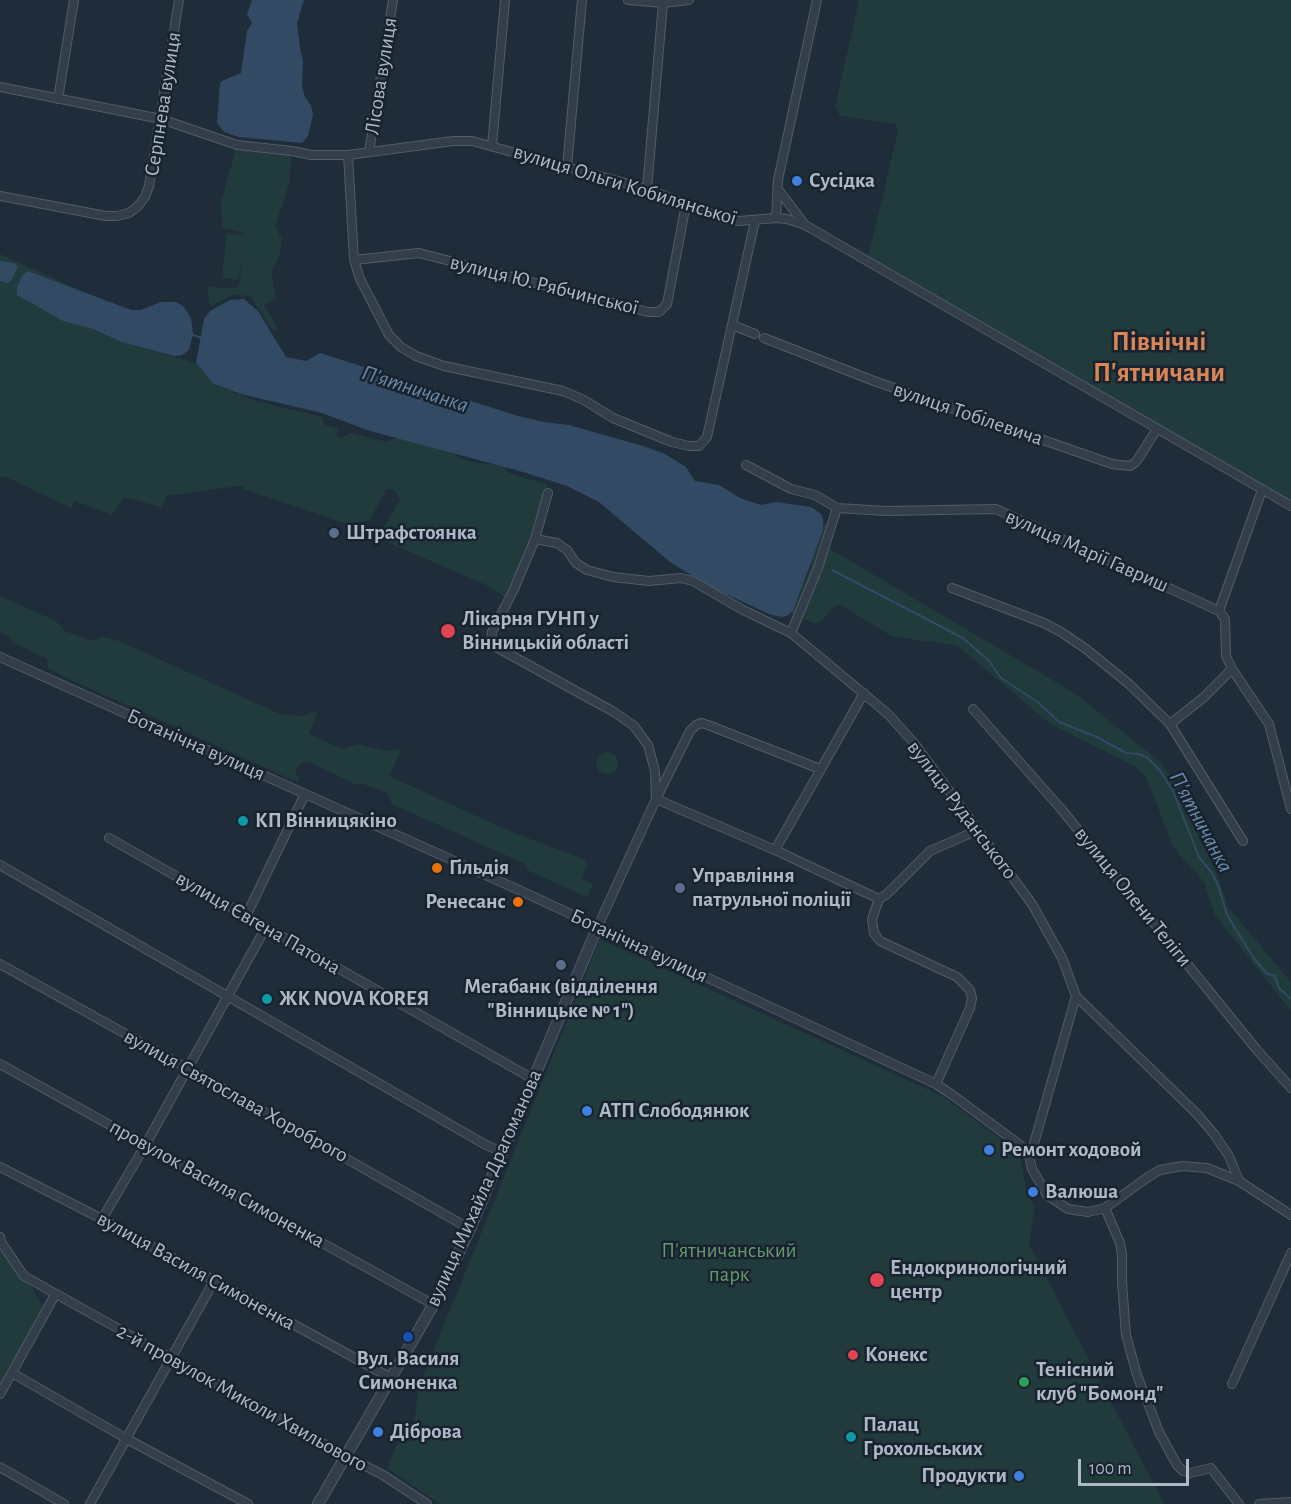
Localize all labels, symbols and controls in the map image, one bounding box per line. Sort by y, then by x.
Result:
street label: Лісова вулиця [359,16,403,136]
street label: Серпнева вулиця [139,30,187,178]
street label: вулиця Ольги Кобилянської [510,139,740,231]
place label: Сусідка [809,168,875,194]
marker: Сусідка [790,174,804,188]
street label: вулиця Ю. Рябчинської [447,249,641,321]
district label: Північні П'ятничани [1093,326,1225,389]
water label: П'ятничанка [358,359,472,419]
street label: вулиця Тобілевича [890,377,1046,451]
street label: вулиця Марії Гавриш [1001,504,1173,598]
place label: Штрафстоянка [346,520,477,546]
marker: Штрафстоянка [327,526,341,540]
place label: Лікарня ГУНП у Вінницькій області [462,606,629,656]
marker: Лікарня ГУНП у Вінницькій області [439,622,457,640]
street label: Ботанічна вулиця [123,703,269,787]
street label: вулиця Руданського [902,736,1022,884]
water label: П'ятничанка [1163,767,1239,877]
place label: КП Вінницякіно [255,808,397,834]
marker: КП Вінницякіно [236,814,250,828]
street label: вулиця Олени Теліги [1069,822,1197,972]
place label: Гільдія [449,855,509,881]
marker: Гільдія [430,861,444,875]
place label: Управління патрульної поліції [692,863,851,913]
street label: вулиця Євгена Патона [171,866,345,980]
marker: Управління патрульної поліції [673,881,687,895]
place label: Ренесанс [425,889,506,915]
marker: Ренесанс [511,895,525,909]
street label: Ботанічна вулиця [566,903,712,989]
marker: Мегабанк (відділення "Вінницьке № 1") [554,958,568,972]
place label: Мегабанк (відділення "Вінницьке № 1") [464,974,658,1024]
place label: ЖК NOVA KOREЯ [279,986,429,1012]
marker: ЖК NOVA KOREЯ [260,992,274,1006]
street label: вулиця Святослава Хороброго [119,1024,353,1168]
street label: вулиця Михайла Драгоманова [420,1066,548,1310]
place label: АТП Слободянюк [599,1098,749,1124]
marker: АТП Слободянюк [580,1104,594,1118]
street label: провулок Василя Симоненка [105,1114,329,1254]
place label: Ремонт ходовой [1001,1137,1141,1163]
marker: Ремонт ходовой [982,1143,996,1157]
place label: Валюша [1045,1179,1118,1205]
marker: Валюша [1026,1185,1040,1199]
street label: вулиця Василя Симоненка [92,1206,300,1336]
park label: П'ятничанський парк [661,1238,797,1288]
place label: Ендокринологічний центр [890,1255,1067,1305]
marker: Ендокринологічний центр [868,1271,886,1289]
street label: 2-й провулок Миколи Хвильового [112,1318,372,1478]
marker: Вул. Василя Симоненка [401,1330,415,1344]
place label: Конекс [865,1342,928,1368]
place label: Вул. Василя Симоненка [356,1346,460,1396]
marker: Конекс [846,1348,860,1362]
place label: Тенісний клуб "Бомонд" [1036,1357,1163,1407]
marker: Тенісний клуб "Бомонд" [1017,1375,1031,1389]
place label: Палац Грохольських [863,1412,983,1462]
place label: Діброва [390,1419,462,1445]
marker: Діброва [371,1425,385,1439]
marker: Палац Грохольських [844,1430,858,1444]
scale bar [1081,1447,1192,1485]
text: 100 m [1089,1460,1132,1478]
place label: Продукти [921,1463,1007,1489]
marker: Продукти [1012,1469,1026,1483]

